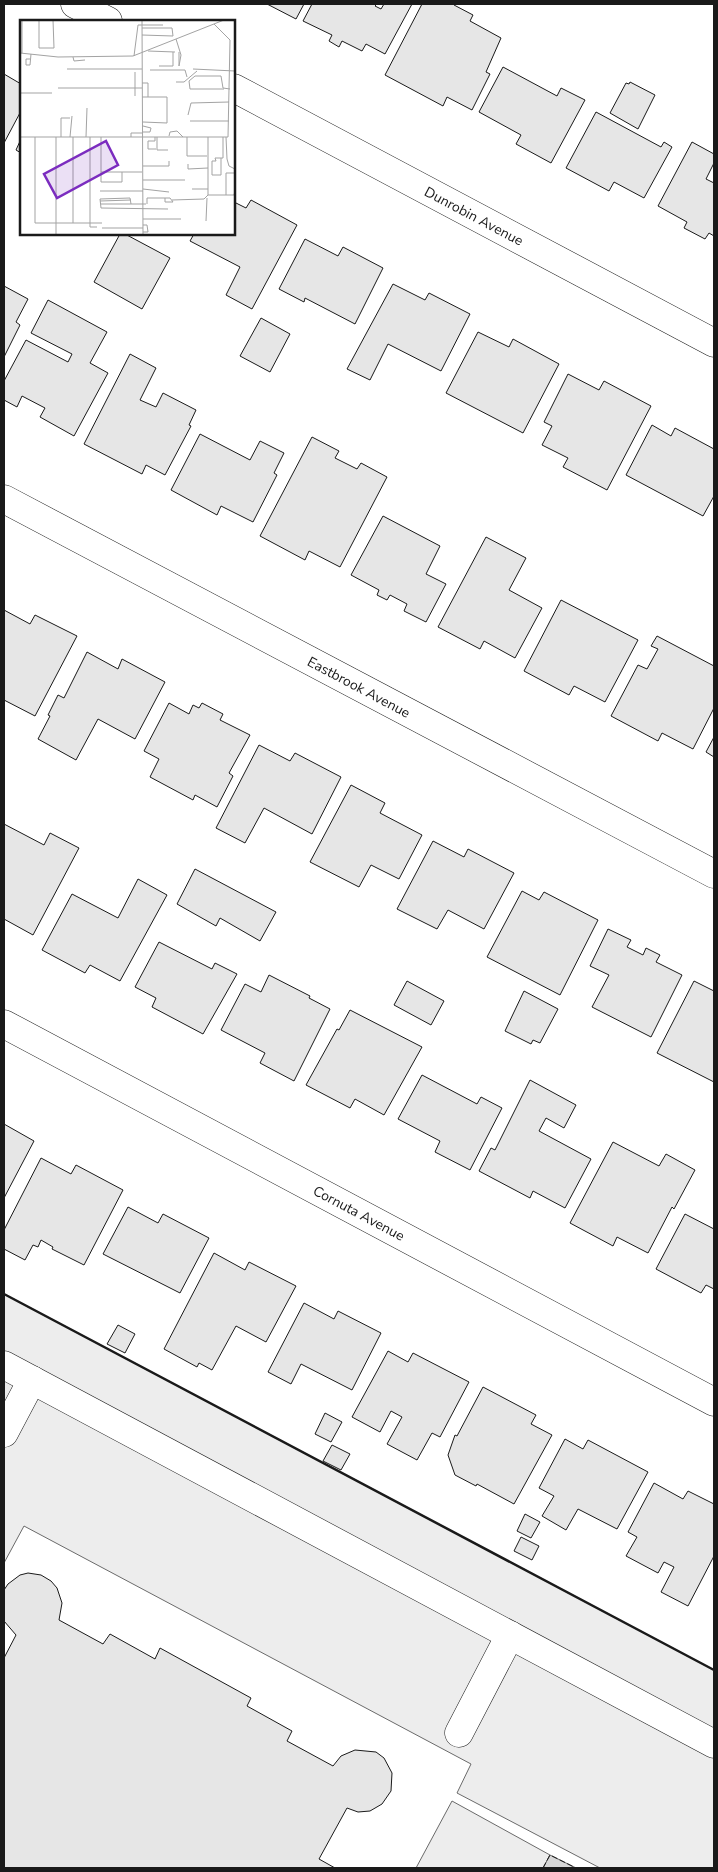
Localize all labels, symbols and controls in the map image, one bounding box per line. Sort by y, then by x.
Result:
inset map [20,20,235,235]
street label: Dunrobin Avenue [421,182,527,251]
street label: Eastbrook Avenue [304,652,414,723]
street label: Cornuta Avenue [310,1181,408,1246]

